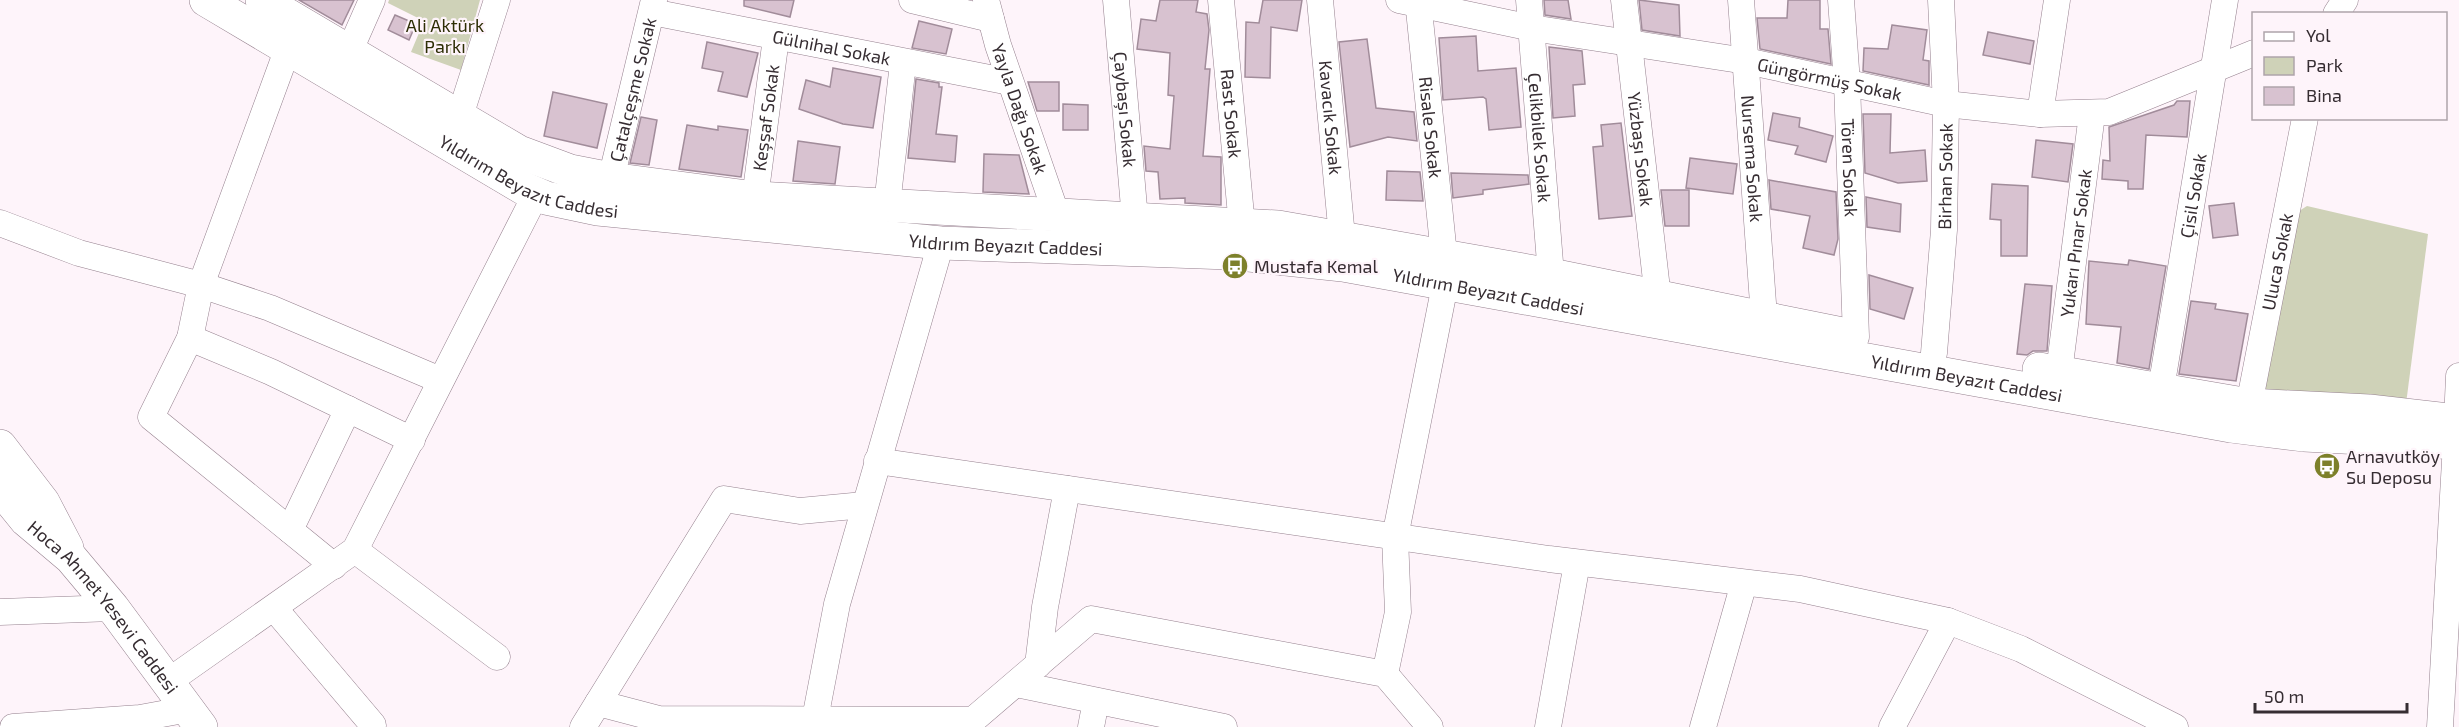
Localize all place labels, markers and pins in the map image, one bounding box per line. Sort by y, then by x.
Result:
bus stop icon: Mustafa Kemal [1220,251,1250,281]
place label: Mustafa Kemal [1254,255,1378,277]
place label: Arnavutköy Su Deposu [2346,445,2440,488]
bus stop icon: Arnavutköy Su Deposu [2312,451,2342,481]

